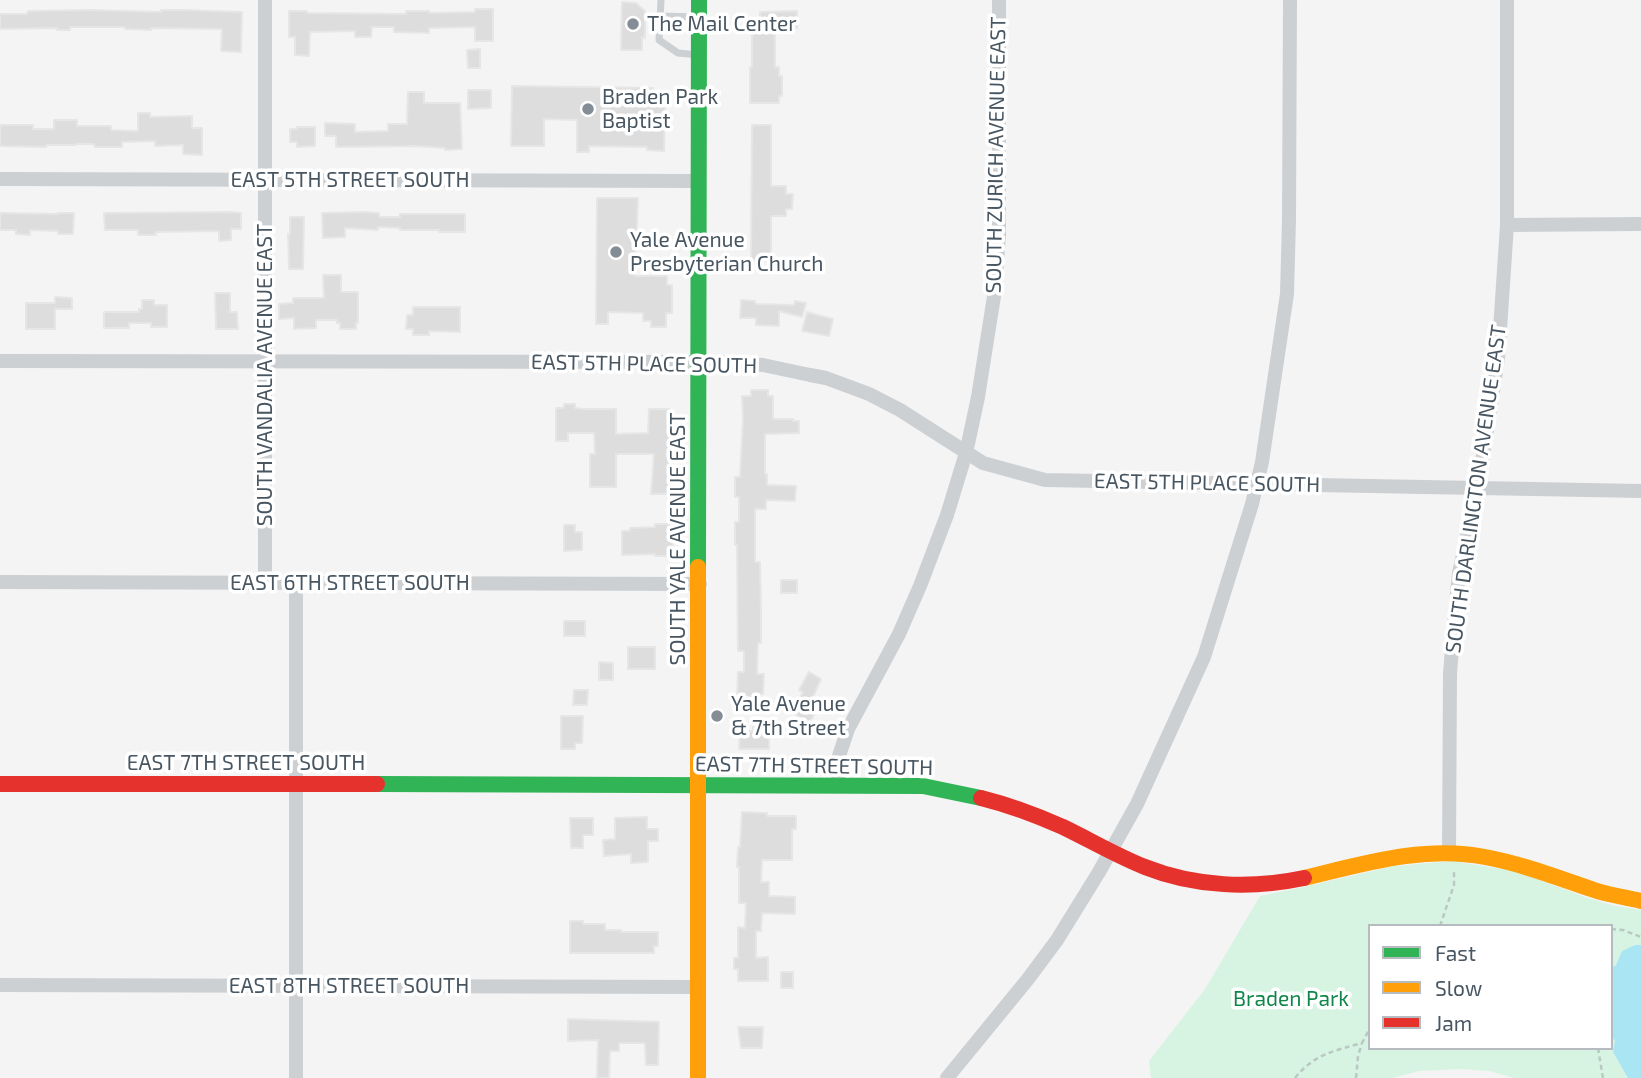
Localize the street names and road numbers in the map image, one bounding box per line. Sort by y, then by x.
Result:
street label: SOUTH ZURICH AVENUE EAST [981,16,1011,294]
street label: EAST 5TH STREET SOUTH [230,167,470,193]
street label: SOUTH VANDALIA AVENUE EAST [252,224,278,526]
street label: SOUTH DARLINGTON AVENUE EAST [1440,323,1512,655]
street label: EAST 5TH PLACE SOUTH [531,349,757,379]
street label: SOUTH YALE AVENUE EAST [665,413,691,665]
street label: EAST 5TH PLACE SOUTH [1094,468,1320,498]
street label: EAST 6TH STREET SOUTH [230,570,470,596]
street label: EAST 7TH STREET SOUTH [127,750,365,776]
street label: EAST 7TH STREET SOUTH [695,751,933,781]
street label: EAST 8TH STREET SOUTH [229,973,469,999]

